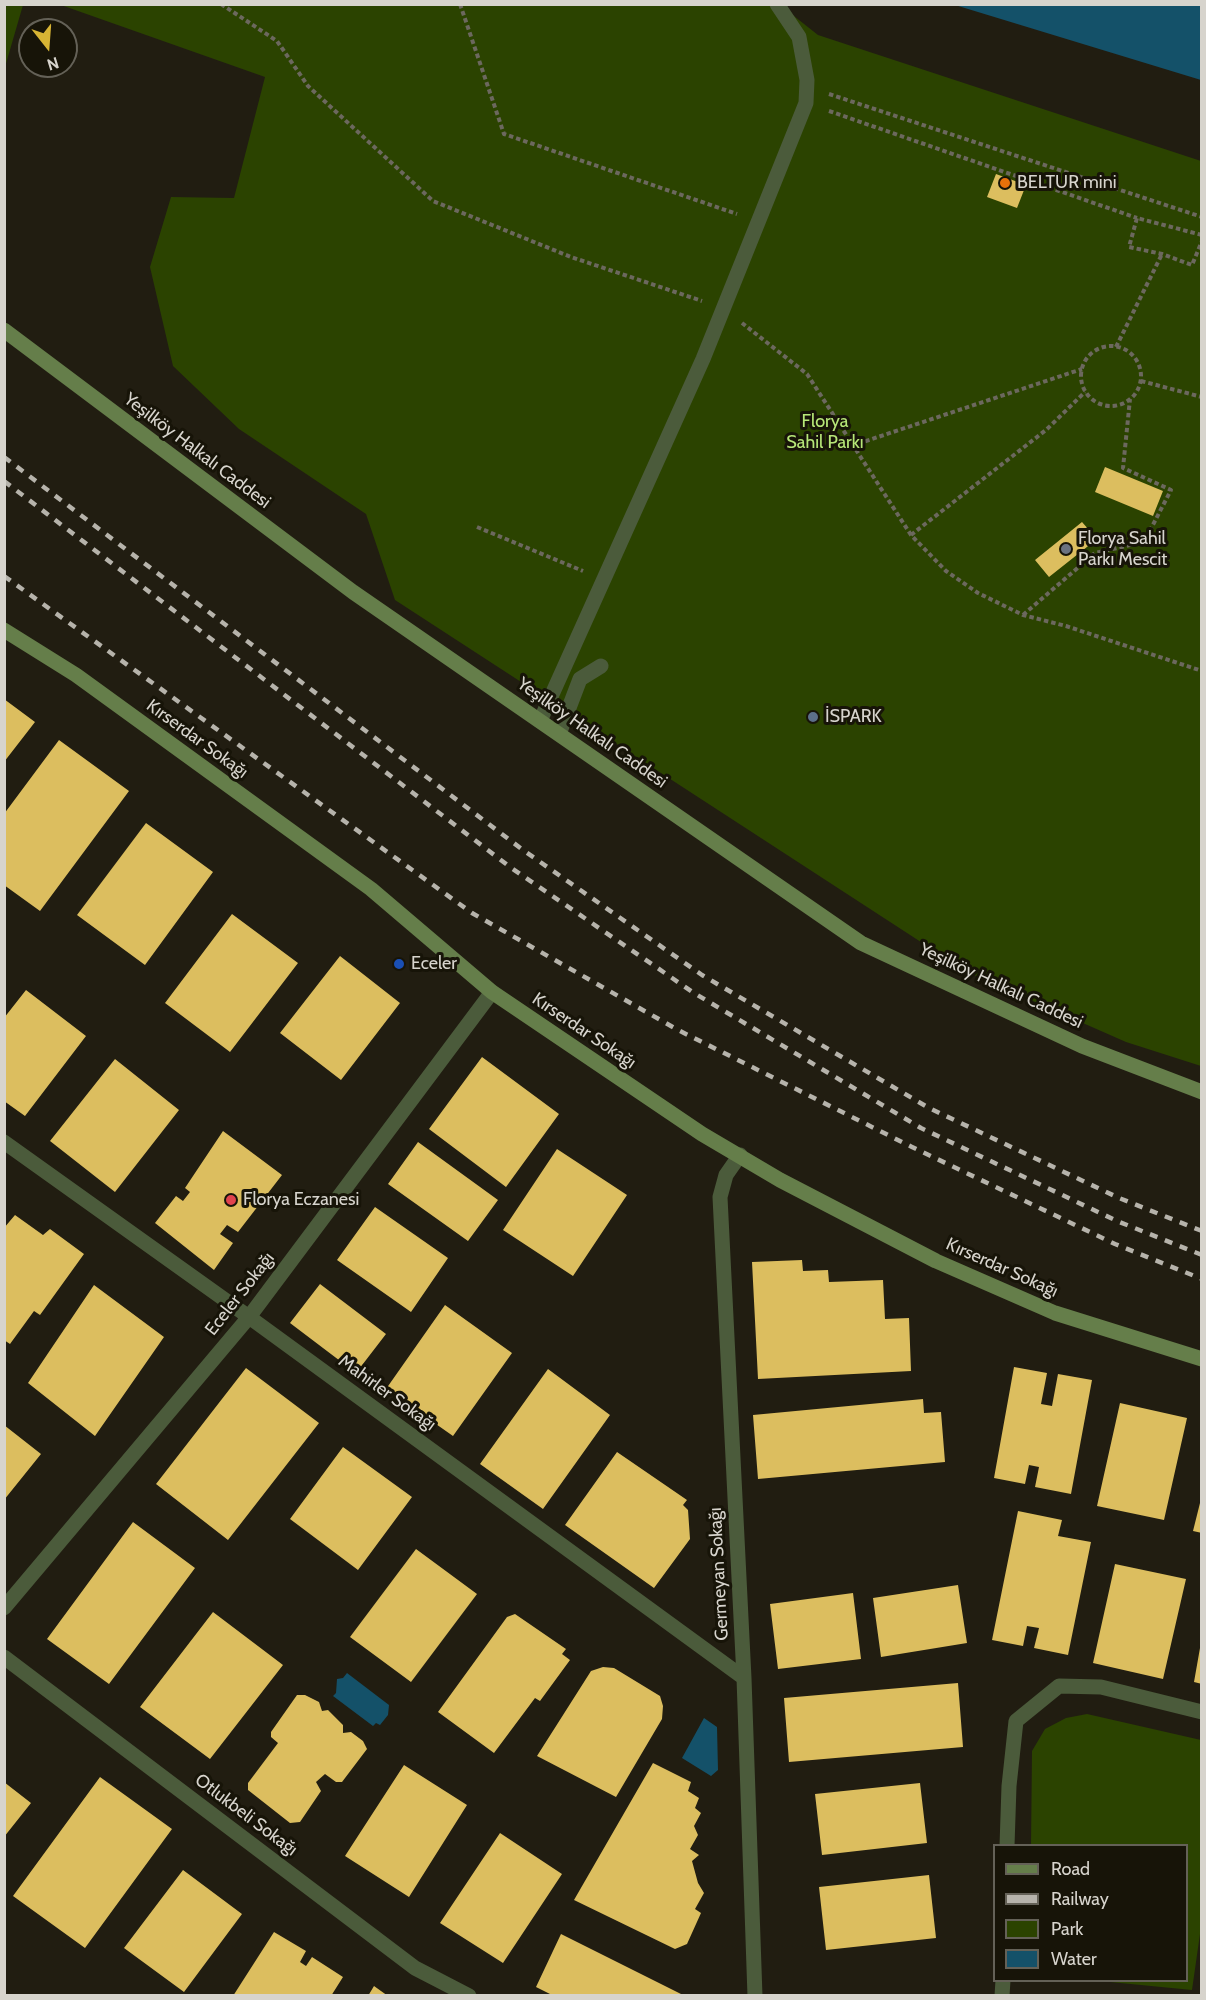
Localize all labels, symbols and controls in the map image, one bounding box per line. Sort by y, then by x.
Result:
north arrow [18,18,78,78]
text: N [45,53,61,75]
place label: BELTUR mini [1017,172,1117,194]
marker: BELTUR mini [998,176,1012,190]
street label: Yeşilköy Halkalı Caddesi [119,389,275,513]
park label: Florya Sahil Parkı [786,411,864,454]
place label: Florya Sahil Parkı Mescit [1078,528,1167,570]
marker: Florya Sahil Parkı Mescit [1059,542,1073,556]
street label: Yeşilköy Halkalı Caddesi [513,673,671,793]
street label: Kırserdar Sokağı [142,695,252,783]
place label: İSPARK [825,706,882,728]
marker: İSPARK [806,710,820,724]
street label: Yeşilköy Halkalı Caddesi [916,939,1086,1033]
place label: Eceler [411,953,457,975]
marker: Eceler [392,957,406,971]
street label: Kırserdar Sokağı [528,988,640,1074]
place label: Florya Eczanesi [243,1189,359,1211]
marker: Florya Eczanesi [224,1193,238,1207]
street label: Kırserdar Sokağı [943,1234,1061,1302]
street label: Eceler Sokağı [201,1248,279,1340]
street label: Mahirler Sokağı [334,1350,440,1436]
street label: Germeyan Sokağı [705,1507,733,1641]
street label: Otlukbeli Sokağı [190,1769,302,1861]
legend [993,1844,1188,1982]
text: Road [1051,1858,1090,1880]
text: Railway [1051,1888,1109,1910]
text: Park [1051,1918,1083,1940]
text: Water [1051,1948,1097,1970]

